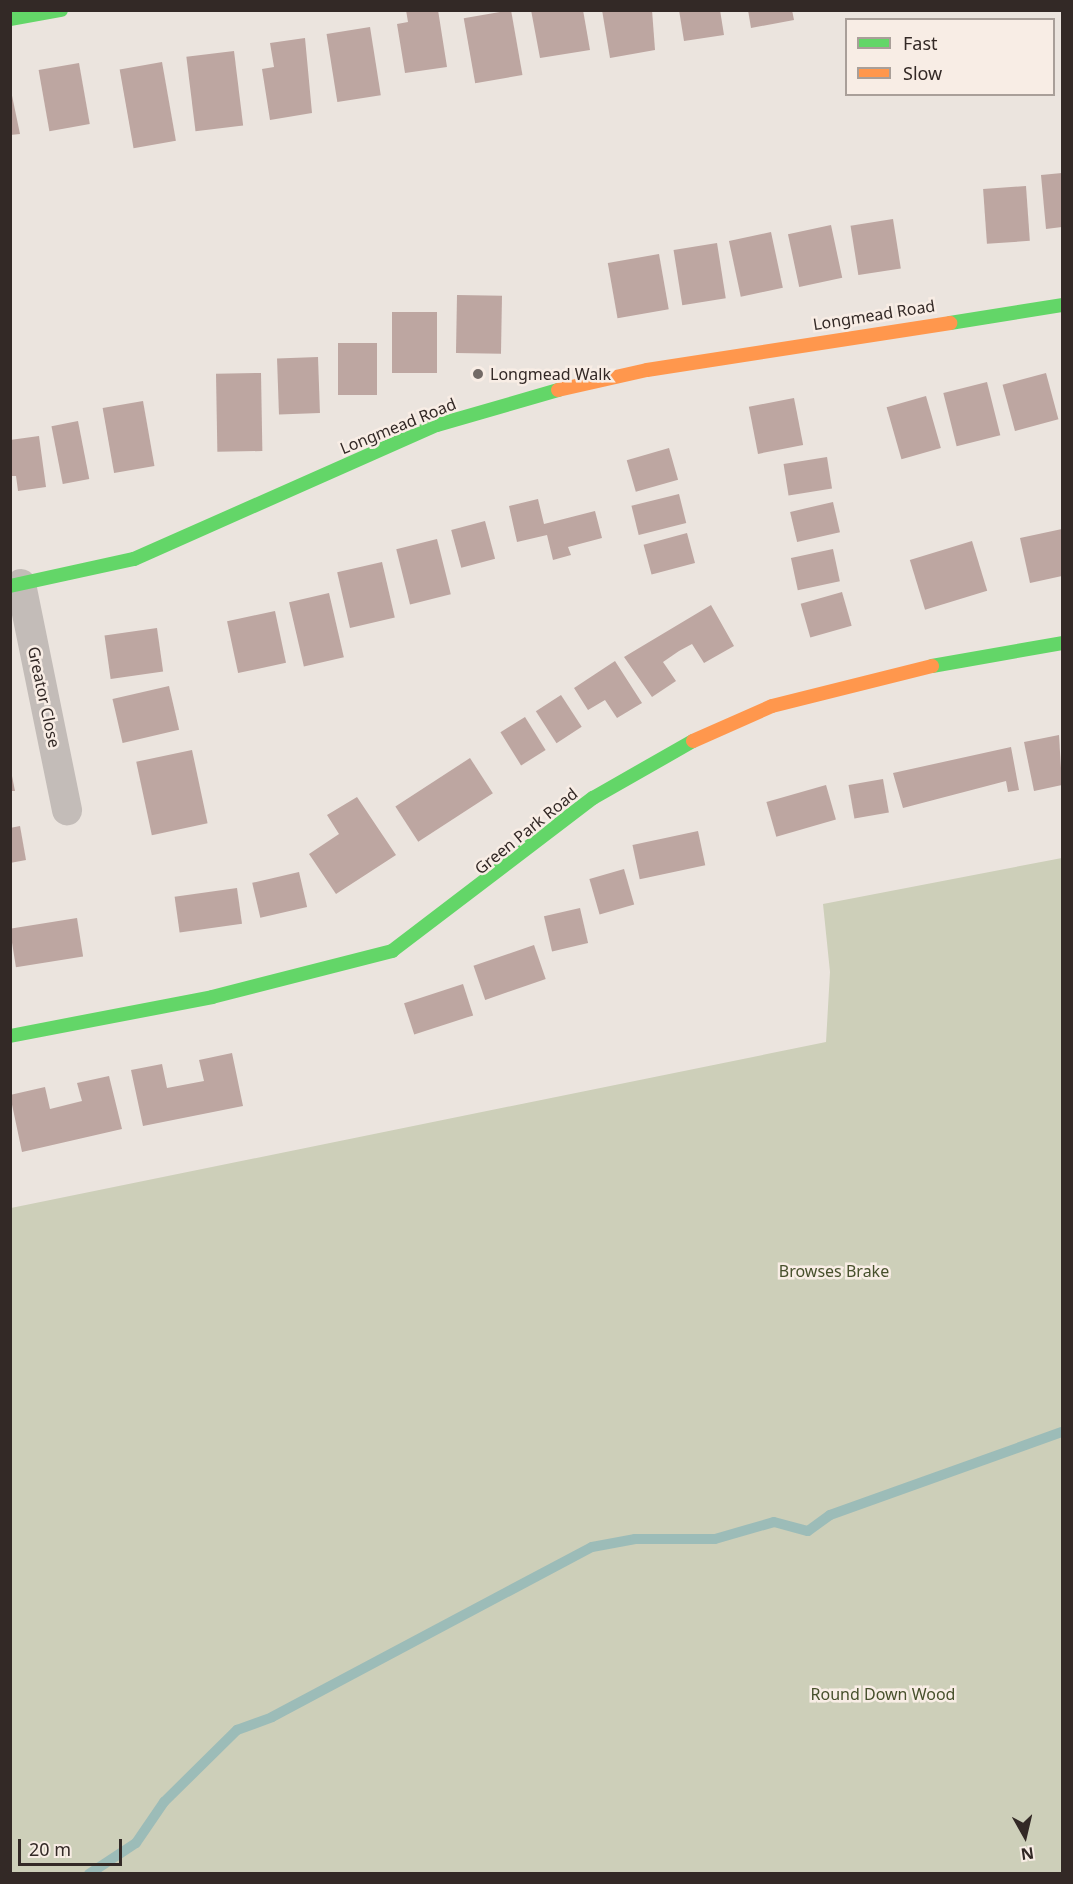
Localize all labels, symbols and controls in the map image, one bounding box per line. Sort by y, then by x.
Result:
legend [845,18,1055,96]
text: Fast [903,31,938,55]
text: Slow [903,61,942,85]
street label: Longmead Road [812,296,936,334]
place label: Longmead Walk [490,364,611,384]
marker: Longmead Walk [471,367,485,381]
street label: Longmead Road [337,394,459,458]
street label: Greator Close [24,645,64,749]
street label: Green Park Road [471,784,581,878]
park label: Browses Brake [779,1261,889,1281]
park label: Round Down Wood [811,1684,955,1704]
north arrow [995,1806,1055,1866]
scale bar [21,1827,124,1865]
text: 20 m [29,1837,71,1861]
text: N [1020,1842,1035,1866]

